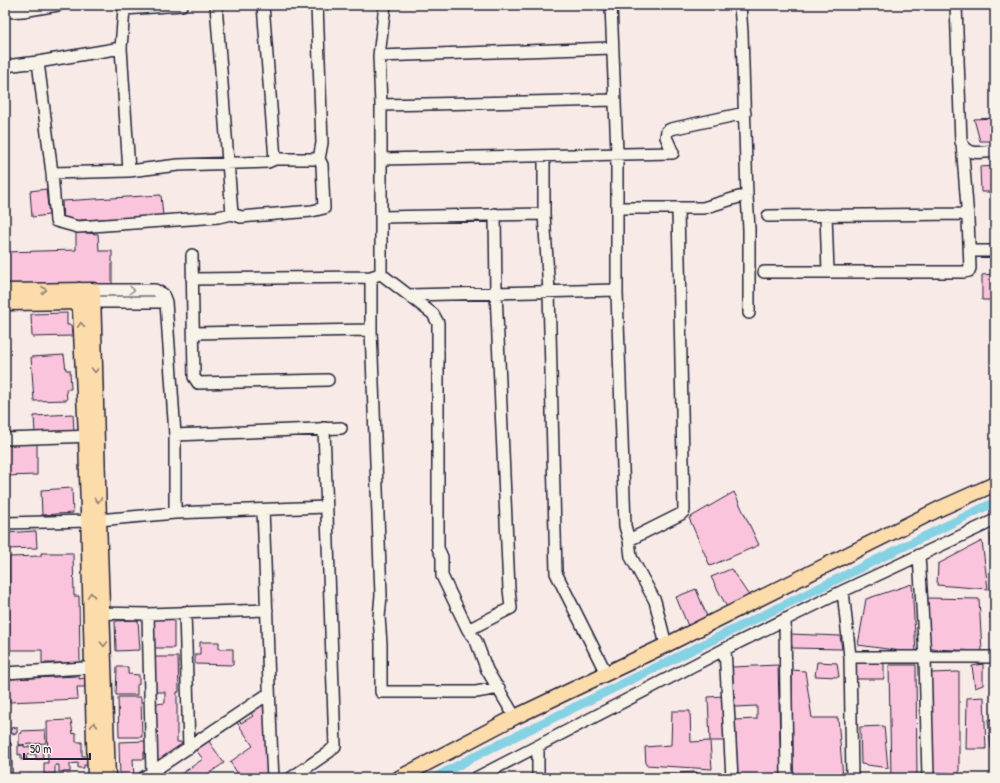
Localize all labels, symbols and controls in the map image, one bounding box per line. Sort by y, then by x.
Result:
one-way arrow [41,286,47,294]
one-way arrow [129,286,135,294]
one-way arrow [76,322,85,328]
one-way arrow [91,367,99,373]
one-way arrow [94,497,103,503]
one-way arrow [86,592,95,598]
one-way arrow [99,641,108,647]
one-way arrow [90,722,98,728]
scale bar [24,735,90,761]
text: 50 m [30,740,51,757]

